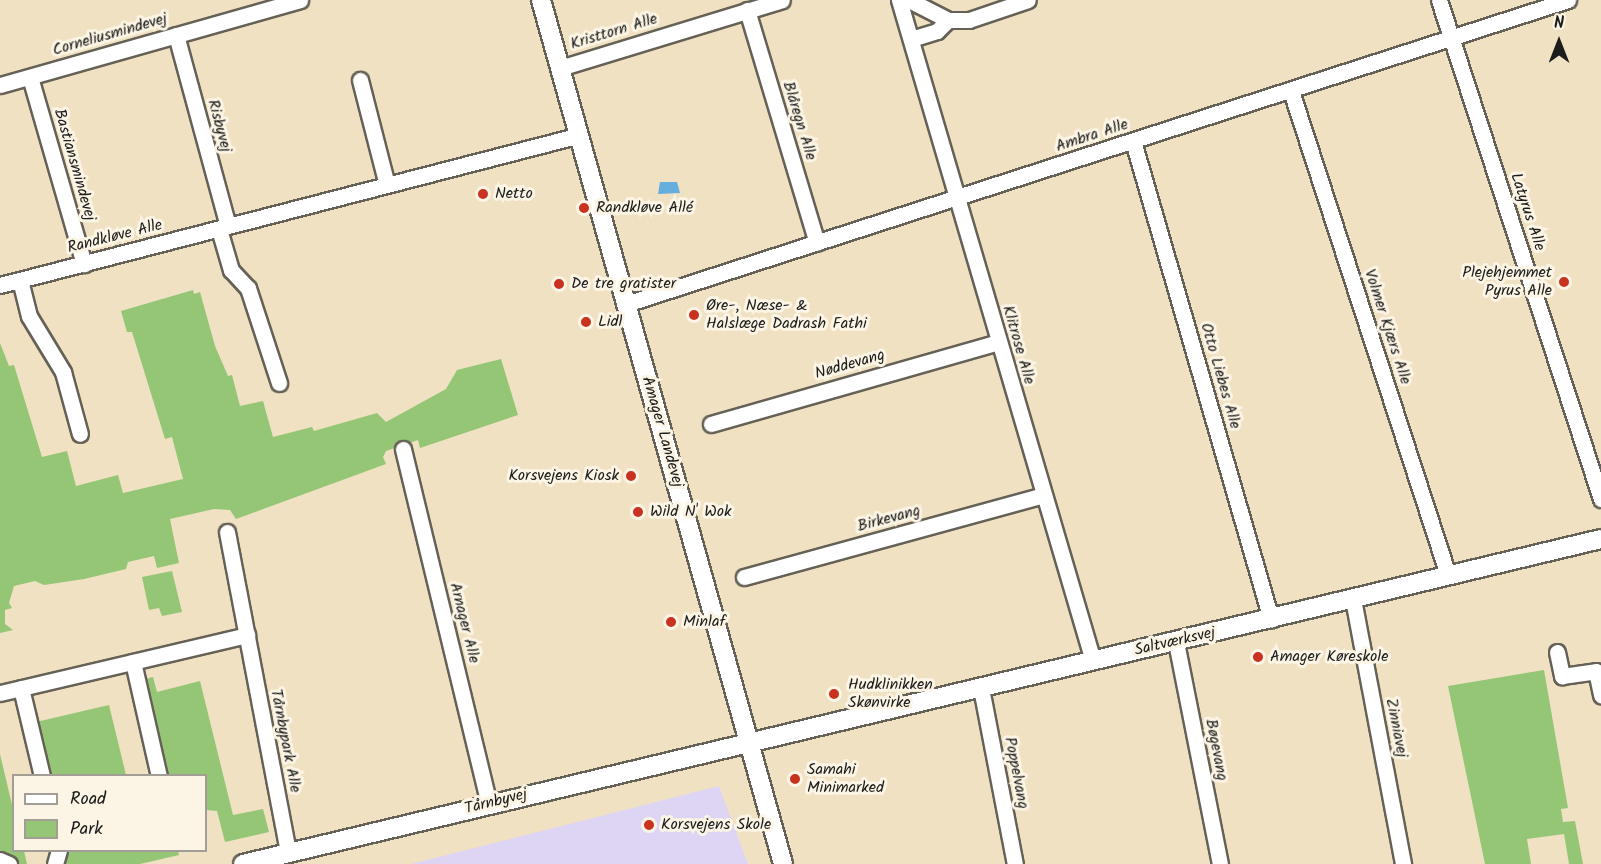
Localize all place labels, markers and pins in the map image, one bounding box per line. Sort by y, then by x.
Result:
place label: Netto [495,184,533,204]
marker: Netto [476,187,490,201]
place label: Randkløve Allé [596,198,693,218]
marker: Randkløve Allé [577,201,591,215]
place label: Plejehjemmet Pyrus Alle [1462,263,1552,301]
place label: De tre gratister [571,274,676,294]
marker: Plejehjemmet Pyrus Alle [1557,275,1571,289]
marker: De tre gratister [552,277,566,291]
place label: Øre-, Næse- & Halslæge Dadrash Fathi [706,296,867,334]
marker: Øre-, Næse- & Halslæge Dadrash Fathi [687,308,701,322]
place label: Lidl [598,312,622,332]
marker: Lidl [579,315,593,329]
place label: Korsvejens Kiosk [508,466,619,486]
marker: Korsvejens Kiosk [624,469,638,483]
place label: Wild N' Wok [650,502,731,522]
marker: Wild N' Wok [631,505,645,519]
place label: Minlaf [683,612,725,632]
marker: Minlaf [664,615,678,629]
place label: Amager Køreskole [1270,647,1388,667]
marker: Amager Køreskole [1251,650,1265,664]
place label: Hudklinikken Skønvirke [848,675,933,713]
marker: Hudklinikken Skønvirke [825,685,843,703]
place label: Samahi Minimarked [807,760,884,798]
marker: Samahi Minimarked [788,772,802,786]
place label: Korsvejens Skole [661,815,771,835]
marker: Korsvejens Skole [642,818,656,832]

